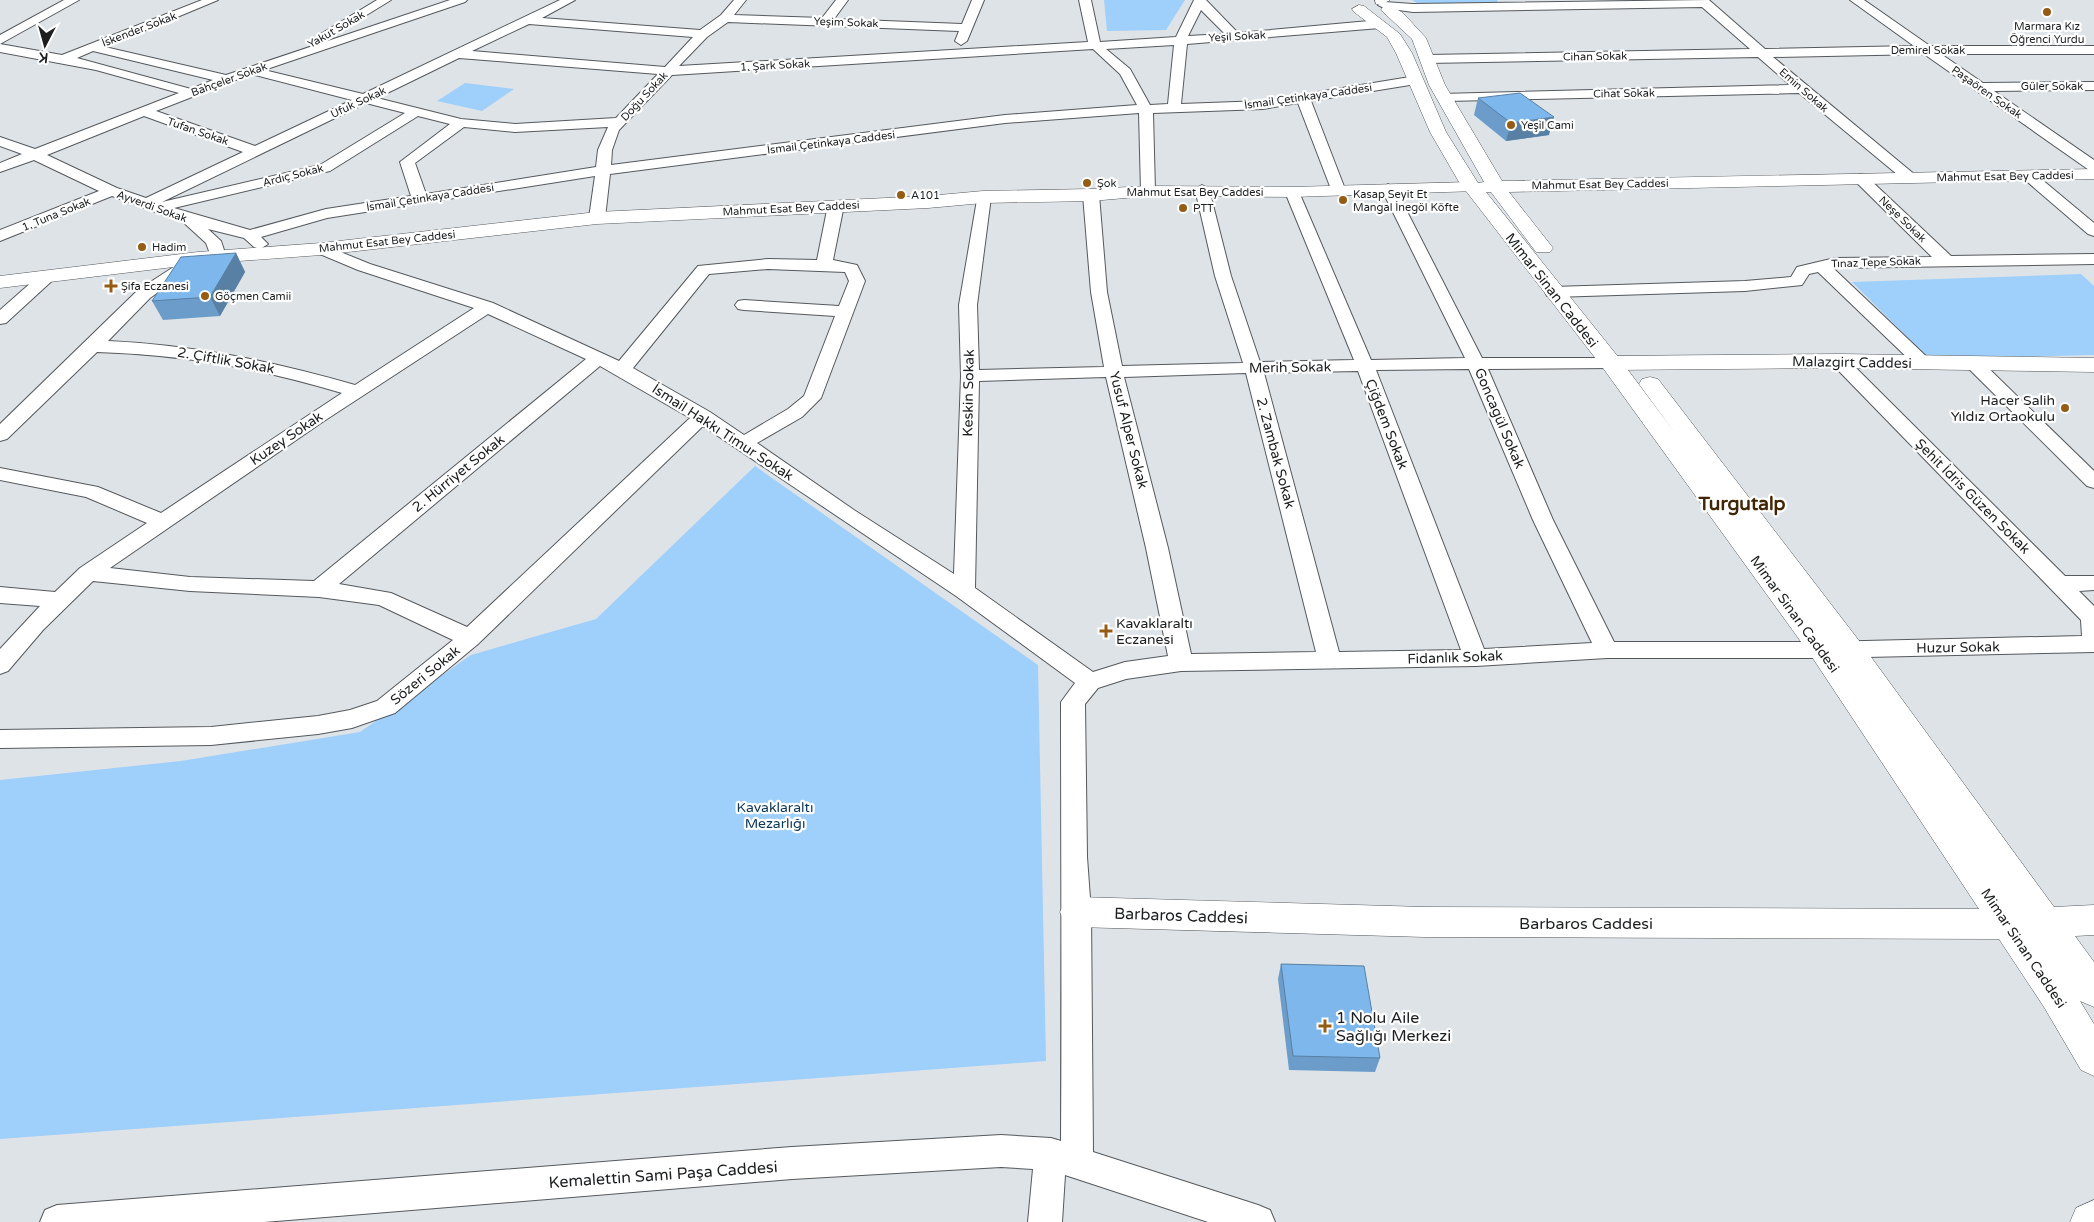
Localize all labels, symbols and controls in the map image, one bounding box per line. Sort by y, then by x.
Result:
marker: Marmara Kız Öğrenci Yurdu [2041,6,2053,18]
street label: Yakut Sokak [305,8,367,51]
street label: İskender Sokak [100,9,178,50]
street label: Yeşim Sokak [813,15,879,30]
north arrow [20,20,70,70]
place label: Marmara Kız Öğrenci Yurdu [2010,20,2084,46]
street label: Yeşil Sokak [1208,29,1266,44]
street label: Demirel Sokak [1891,44,1965,57]
text: K [38,48,49,66]
street label: Cihan Sokak [1563,49,1627,64]
street label: 1. Şark Sokak [740,57,810,74]
street label: Bahçeler Sokak [189,60,269,99]
street label: Paşaören Sokak [1949,63,2024,121]
street label: Emin Sokak [1776,66,1831,115]
street label: Doğu Sokak [618,69,671,124]
street label: Güler Sokak [2021,80,2083,93]
street label: İsmail Çetinkaya Caddesi [1243,81,1373,112]
street label: Ufuk Sokak [328,84,388,121]
street label: Cihat Sokak [1593,86,1655,101]
street label: Tufan Sokak [165,115,230,148]
marker: Yeşil Cami [1505,119,1517,131]
place label: Yeşil Cami [1521,119,1574,132]
street label: İsmail Çetinkaya Caddesi [766,128,896,157]
street label: Ardıç Sokak [261,162,325,189]
street label: Mahmut Esat Bey Caddesi [1936,169,2074,184]
marker: Şok [1081,177,1093,189]
place label: Şok [1097,177,1116,190]
street label: Mahmut Esat Bey Caddesi [1531,177,1669,192]
street label: İsmail Çetinkaya Caddesi [365,181,495,214]
street label: Mahmut Esat Bey Caddesi [1126,186,1264,199]
street label: Ayverdi Sokak [115,188,189,225]
place label: Kasap Seyit Et Mangal İnegöl Köfte [1353,188,1459,214]
marker: A101 [895,189,907,201]
place label: A101 [911,189,940,202]
marker: Kasap Seyit Et Mangal İnegöl Köfte [1337,194,1349,206]
street label: Neşe Sokak [1876,194,1929,245]
street label: 1. Tuna Sokak [20,195,92,234]
street label: Mahmut Esat Bey Caddesi [722,198,860,219]
marker: PTT [1177,202,1189,214]
place label: PTT [1193,202,1214,215]
street label: Mahmut Esat Bey Caddesi [318,228,456,255]
street label: Mimar Sinan Caddesi [1502,230,1602,351]
marker: Hadim [136,241,148,253]
place label: Hadim [152,241,186,254]
street label: Tınaz Tepe Sokak [1831,254,1921,271]
marker: Şifa Eczanesi [105,280,117,292]
place label: Şifa Eczanesi [121,280,189,293]
marker: Göçmen Camii [199,290,211,302]
place label: Göçmen Camii [215,290,291,303]
street label: 2. Çiftlik Sokak [176,344,276,377]
street label: Keskin Sokak [959,349,978,437]
street label: Malazgirt Caddesi [1792,353,1912,372]
street label: Merih Sokak [1249,358,1332,377]
street label: Goncagül Sokak [1471,365,1529,471]
street label: Yusuf Alper Sokak [1106,370,1151,491]
street label: Çiğdem Sokak [1361,377,1412,472]
street label: İsmail Hakkı Timur Sokak [649,380,797,485]
place label: Hacer Salih Yıldız Ortaokulu [1951,392,2055,425]
street label: 2. Zambak Sokak [1253,396,1299,511]
marker: Hacer Salih Yıldız Ortaokulu [2059,402,2071,414]
street label: Kuzey Sokak [247,408,326,469]
street label: 2. Hürriyet Sokak [409,431,508,516]
street label: Şehit İdris Güzen Sokak [1912,435,2034,558]
district label: Turgutalp [1697,493,1786,516]
street label: Mimar Sinan Caddesi [1746,552,1843,676]
place label: Kavaklaraltı Eczanesi [1116,615,1193,648]
marker: Kavaklaraltı Eczanesi [1100,625,1112,637]
street label: Huzur Sokak [1916,638,2000,657]
street label: Sözeri Sokak [387,642,464,709]
street label: Fidanlık Sokak [1407,647,1503,668]
park label: Kavaklaraltı Mezarlığı [737,799,813,832]
street label: Mimar Sinan Caddesi [1977,885,2070,1011]
street label: Barbaros Caddesi [1114,904,1248,928]
street label: Barbaros Caddesi [1519,914,1653,934]
place label: 1 Nolu Aile Sağlığı Merkezi [1336,1008,1451,1046]
marker: 1 Nolu Aile Sağlığı Merkezi [1318,1019,1332,1033]
street label: Kemalettin Sami Paşa Caddesi [548,1157,778,1193]

